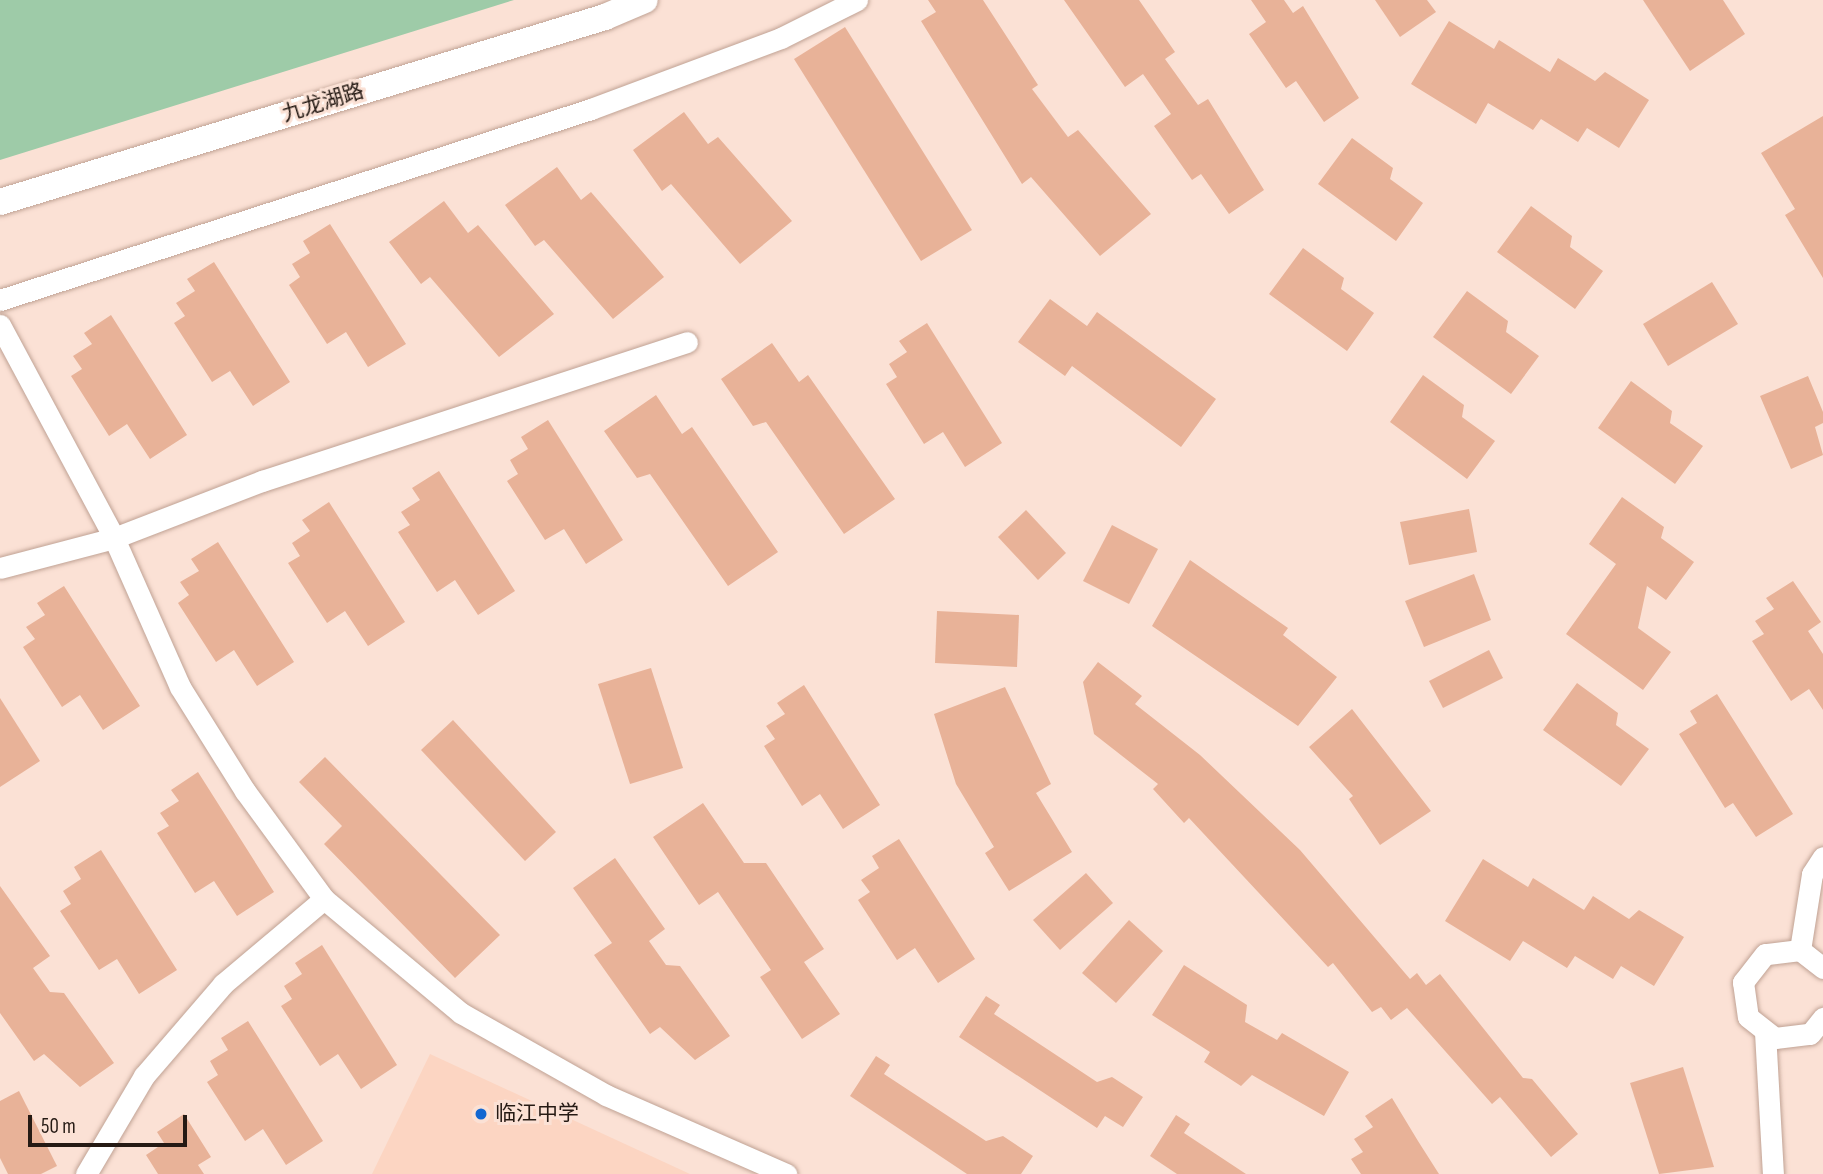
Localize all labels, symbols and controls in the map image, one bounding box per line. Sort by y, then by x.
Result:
street label: 九龙湖路 [279,79,367,127]
scale bar [32,1100,191,1144]
place label: 临江中学 [495,1101,579,1127]
marker: 临江中学 [473,1106,489,1122]
text: 50 m [41,1114,76,1139]

